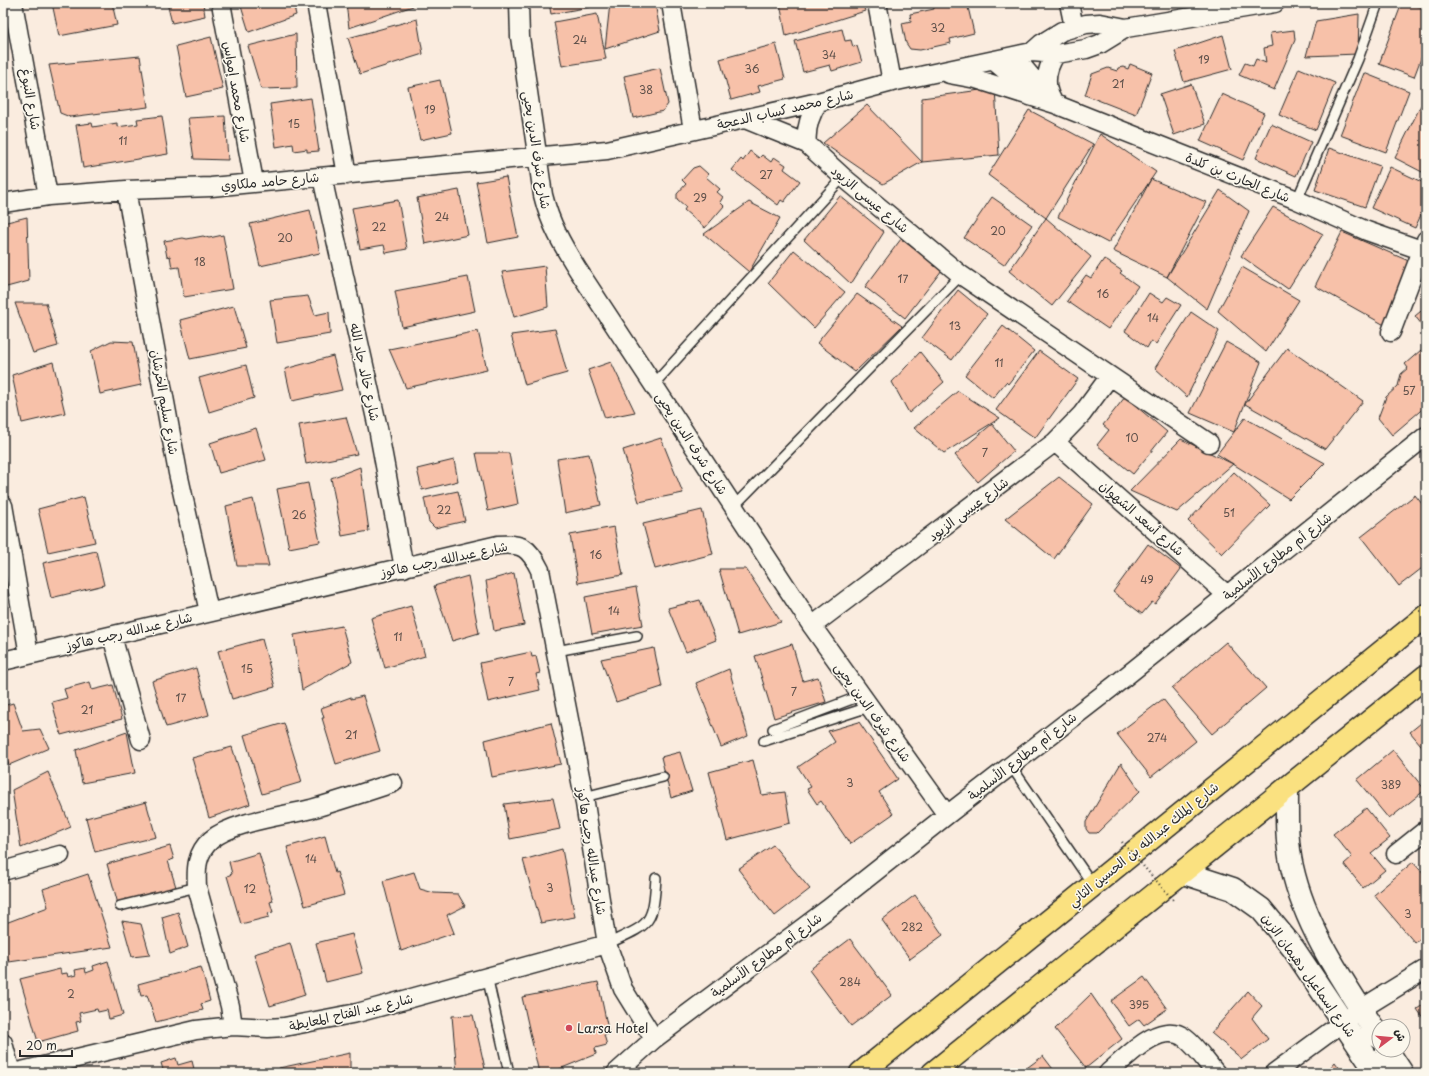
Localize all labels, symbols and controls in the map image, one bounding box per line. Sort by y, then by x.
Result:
house number: 32 [931,19,946,36]
house number: 24 [573,31,587,48]
street label: شارع محمد إمواس [218,40,256,144]
house number: 34 [822,46,836,63]
house number: 19 [1198,51,1210,68]
house number: 36 [745,60,760,77]
street label: شارع النبوغ [16,66,46,132]
house number: 21 [1112,75,1124,92]
house number: 38 [639,81,653,98]
street label: شارع محمد كساب الدعجة [715,84,855,134]
street label: شارع شرف الدين يحيى [518,89,556,211]
house number: 19 [424,101,436,118]
house number: 15 [288,115,300,132]
house number: 11 [118,132,128,149]
street label: شارع الحارث بن كلدة [1183,147,1293,207]
street label: شارع عيسى الزيود [827,160,913,238]
house number: 27 [759,166,773,183]
street label: شارع حامد ملكاوي [220,167,320,195]
house number: 29 [693,189,707,206]
house number: 24 [435,208,449,225]
house number: 22 [372,218,386,235]
house number: 20 [990,222,1006,239]
house number: 20 [277,229,293,246]
house number: 18 [194,253,206,270]
house number: 17 [898,270,909,287]
house number: 16 [1097,285,1110,302]
house number: 14 [1147,309,1159,326]
house number: 13 [949,317,961,334]
street label: شارع خالد جاد الله [345,321,385,423]
street label: شارع سليم الخرشان [145,348,184,456]
house number: 11 [994,354,1004,371]
house number: 57 [1402,382,1416,399]
street label: شارع شرف الدين يحيى [651,388,733,498]
house number: 10 [1126,429,1138,446]
house number: 7 [982,444,988,461]
street label: شارع عيسى الزيود [924,472,1012,546]
street label: شارع أسعد الشهوان [1095,476,1189,560]
house number: 22 [437,501,451,518]
house number: 51 [1223,504,1235,521]
house number: 26 [291,506,307,523]
street label: شارع أم مطاوع الأسلمية [1218,507,1336,606]
street label: شارع عبدالله رجب هاكوز [378,536,509,582]
house number: 16 [590,546,603,563]
house number: 49 [1140,571,1154,588]
house number: 14 [608,602,620,619]
street label: شارع عبدالله رجب هاكوز [63,607,194,656]
house number: 11 [393,628,403,645]
street label: شارع شرف الدين يحيى [830,658,916,766]
house number: 15 [241,660,253,677]
house number: 7 [508,673,514,690]
house number: 7 [791,683,797,700]
house number: 17 [176,689,187,706]
house number: 21 [81,701,93,718]
street label: شارع أم مطاوع الأسلمية [963,707,1081,806]
house number: 21 [345,726,357,743]
house number: 274 [1147,729,1167,746]
house number: 3 [846,774,854,791]
house number: 389 [1381,776,1401,793]
street label: شارع الملك عبدالله بن الحسين الثاني [1063,777,1224,913]
street label: شارع عبدالله رجب هاكوز [572,785,612,916]
house number: 14 [305,850,317,867]
house number: 3 [546,879,554,896]
house number: 12 [244,880,257,897]
house number: 3 [1404,905,1412,922]
street label: شارع أم مطاوع الأسلمية [706,908,826,1003]
street label: شارع إسماعيل دهيمان الزبن [1257,909,1361,1041]
house number: 282 [901,918,923,935]
house number: 284 [839,973,861,990]
house number: 2 [67,985,75,1002]
street label: شارع عبد الفتاح المعايطة [287,988,415,1036]
house number: 395 [1129,996,1149,1013]
place label: Larsa Hotel [577,1018,648,1037]
north arrow [1371,1018,1411,1058]
marker: Larsa Hotel [564,1023,574,1033]
text: ش [1391,1027,1411,1043]
scale bar [20,1032,72,1058]
text: 20 m [26,1036,57,1054]

